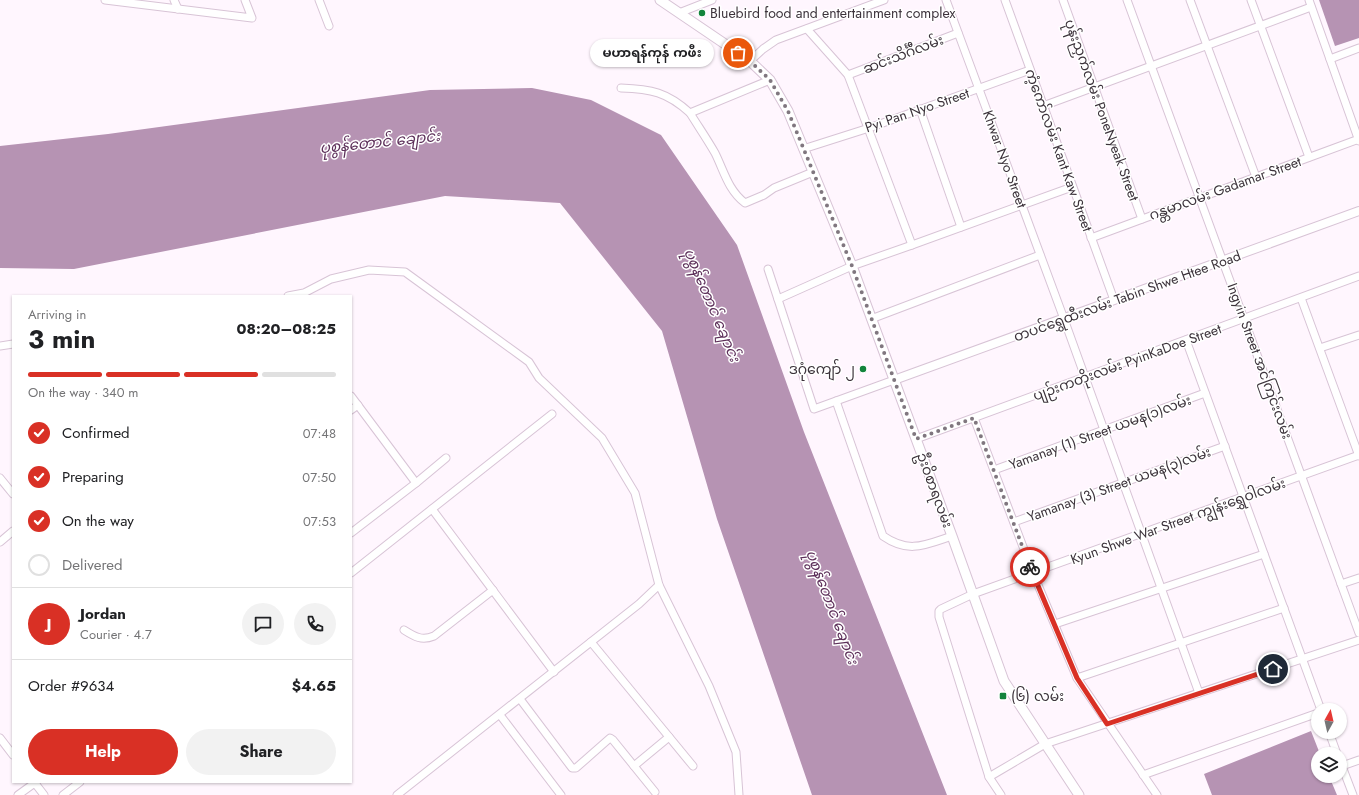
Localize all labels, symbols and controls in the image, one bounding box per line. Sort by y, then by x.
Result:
place label: Bluebird food and entertainment complex [710,3,955,23]
marker: Bluebird food and entertainment complex [697,8,707,18]
street label: ပုန်းညှက်လမ်း PoneNyeak Street [1058,16,1144,205]
street label: ဆင်းသိင်္ဂီလမ်း [860,29,946,79]
pin [721,36,755,70]
callout: မဟာရန်ကုန် ကဖီး [590,39,714,67]
icon: bag [727,42,749,64]
text: မဟာရန်ကုန် ကဖီး [602,43,702,62]
street label: ကံ့ကော်လမ်း Kant Kaw Street [1020,66,1098,235]
street label: Pyi Pan Nyo Street [862,83,973,137]
street label: Khwar Nyo Street [978,107,1032,211]
water label: ပုစွန်တောင် ချောင်း [319,125,442,160]
street label: ဂန္တမာလမ်း Gadamar Street [1146,151,1305,227]
water label: ပုစွန်တောင် ချောင်း [677,245,746,366]
street label: တပင်ရွှေထီးလမ်း Tabin Shwe Htee Road [1011,246,1244,348]
street label: Ingyin Street အင်ကြင်းလမ်း [1221,280,1298,443]
text: Arriving in [28,305,86,324]
text: 08:20–08:25 [237,318,336,340]
street label: ပျဉ်းကတိုးလမ်း PyinKaDoe Street [1030,318,1225,407]
text: 3 min [28,320,95,358]
place label: ဒဂုံကျော် ၂ [789,359,855,381]
marker: ဒဂုံကျော် ၂ [858,364,868,374]
text: On the way · 340 m [28,383,139,402]
street label: Yamanay (1) Street ယမန(၁)လမ်း [1006,390,1195,476]
icon: check [28,422,50,444]
text: Confirmed [62,422,130,444]
text: 07:48 [303,424,336,443]
street label: Yamanay (3) Street ယမန(၃)လမ်း [1024,441,1214,528]
street label: ဦးဝိစာရလမ်း [910,449,958,531]
icon: check [28,466,50,488]
text: Preparing [62,466,124,488]
text: 07:50 [302,468,336,487]
street label: Kyun Shwe War Street ကျွန်းရွှေဝါလမ်း [1068,473,1289,572]
icon: check [28,510,50,532]
text: On the way [62,510,134,532]
text: 07:53 [303,512,336,531]
water label: ပုစွန်တောင် ချောင်း [799,547,864,669]
courier [1010,547,1050,587]
text: Delivered [62,554,123,576]
icon: bike [1019,556,1041,578]
text: Jordan [80,603,126,625]
button: chat [242,603,284,645]
button: phone [294,603,336,645]
text: J [47,613,51,635]
text: Courier · 4.7 [80,625,152,644]
pin [1256,652,1290,686]
icon: home [1262,658,1284,680]
text: Order #9634 [28,675,114,697]
text: $4.65 [292,675,336,697]
place label: (၆) လမ်း [1011,686,1064,706]
marker: (၆) လမ်း [998,691,1008,701]
north arrow [1311,703,1347,739]
map controls [1311,703,1347,783]
button: Help [28,729,178,775]
button: Share [186,729,336,775]
button: layers [1311,747,1347,783]

